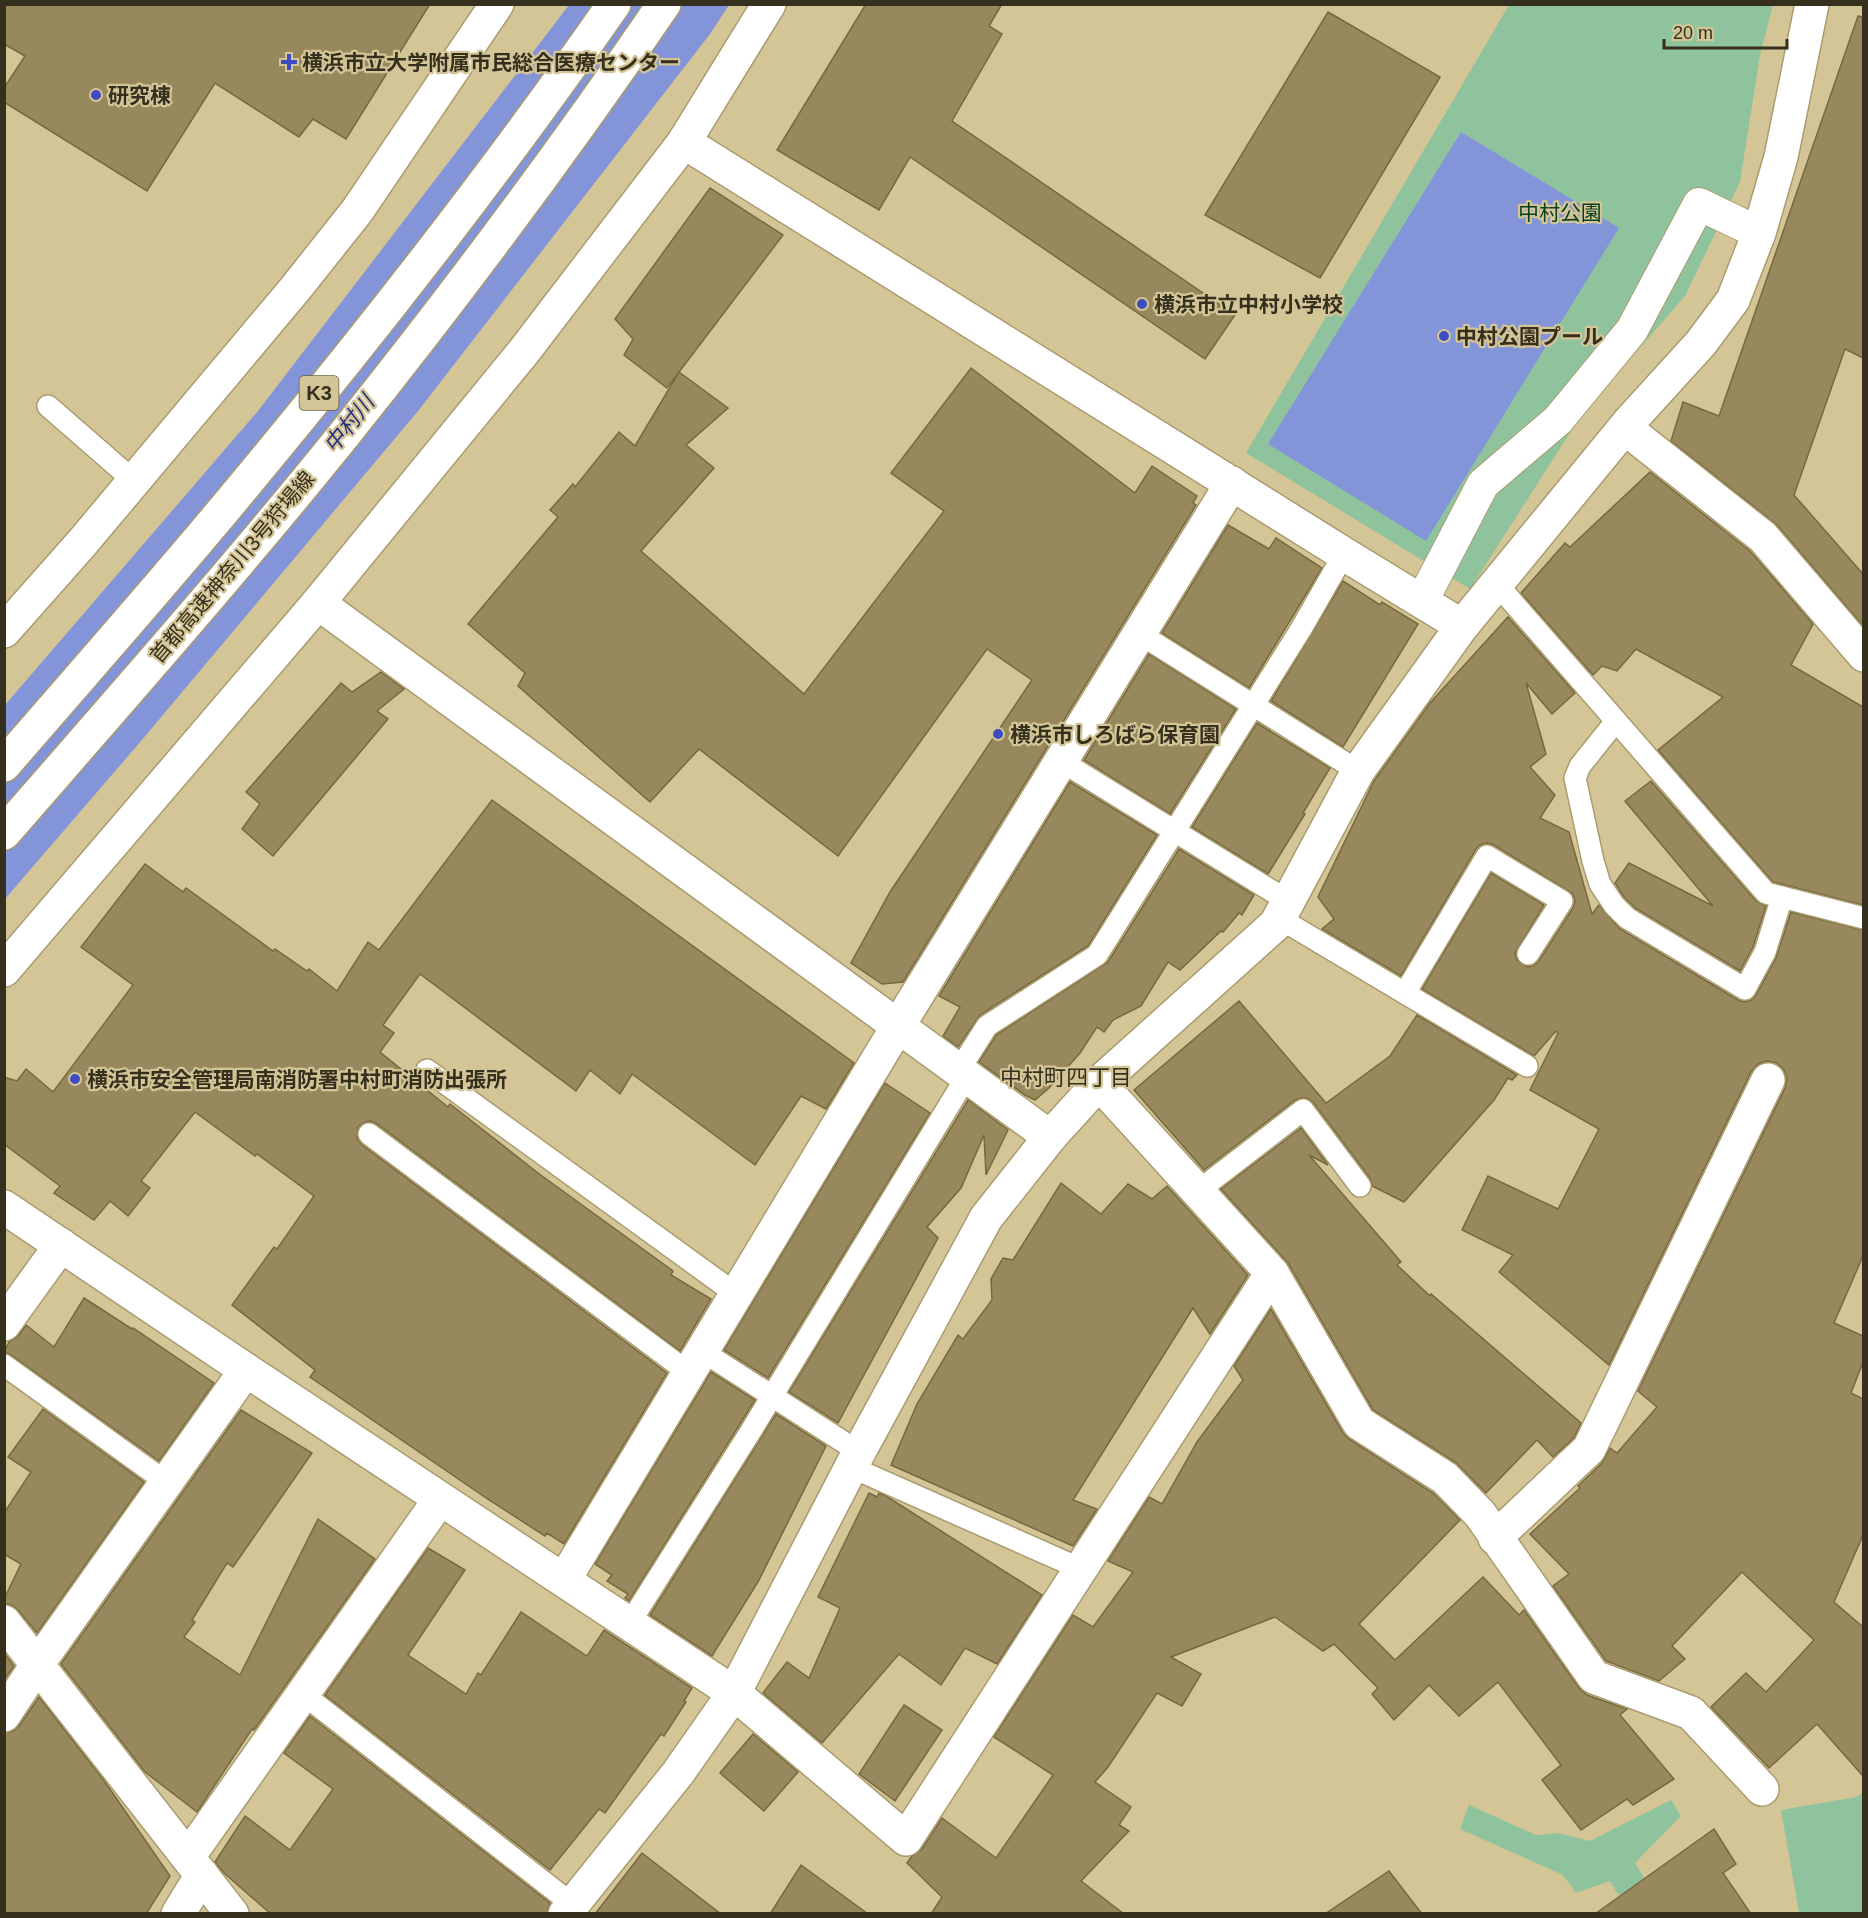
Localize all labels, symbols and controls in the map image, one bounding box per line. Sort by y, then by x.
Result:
scale bar [1664,12,1787,50]
text: 20 m [1673,23,1713,43]
place label: 横浜市立大学附属市民総合医療センター [302,51,680,74]
marker: 横浜市立大学附属市民総合医療センター [280,53,298,71]
place label: 研究棟 [108,84,171,107]
marker: 研究棟 [89,88,103,102]
park label: 中村公園 [1518,201,1602,224]
place label: 横浜市立中村小学校 [1154,293,1343,316]
marker: 横浜市立中村小学校 [1135,297,1149,311]
place label: 中村公園プール [1456,325,1603,348]
marker: 中村公園プール [1437,329,1451,343]
road number: K3 [300,376,338,410]
water label: 中村川 [319,389,380,458]
street label: 首都高速神奈川3号狩場線 [145,467,319,667]
place label: 横浜市しろばら保育園 [1010,723,1220,746]
marker: 横浜市しろばら保育園 [991,727,1005,741]
district label: 中村町四丁目 [1000,1065,1132,1090]
place label: 横浜市安全管理局南消防署中村町消防出張所 [87,1068,507,1091]
marker: 横浜市安全管理局南消防署中村町消防出張所 [68,1072,82,1086]

